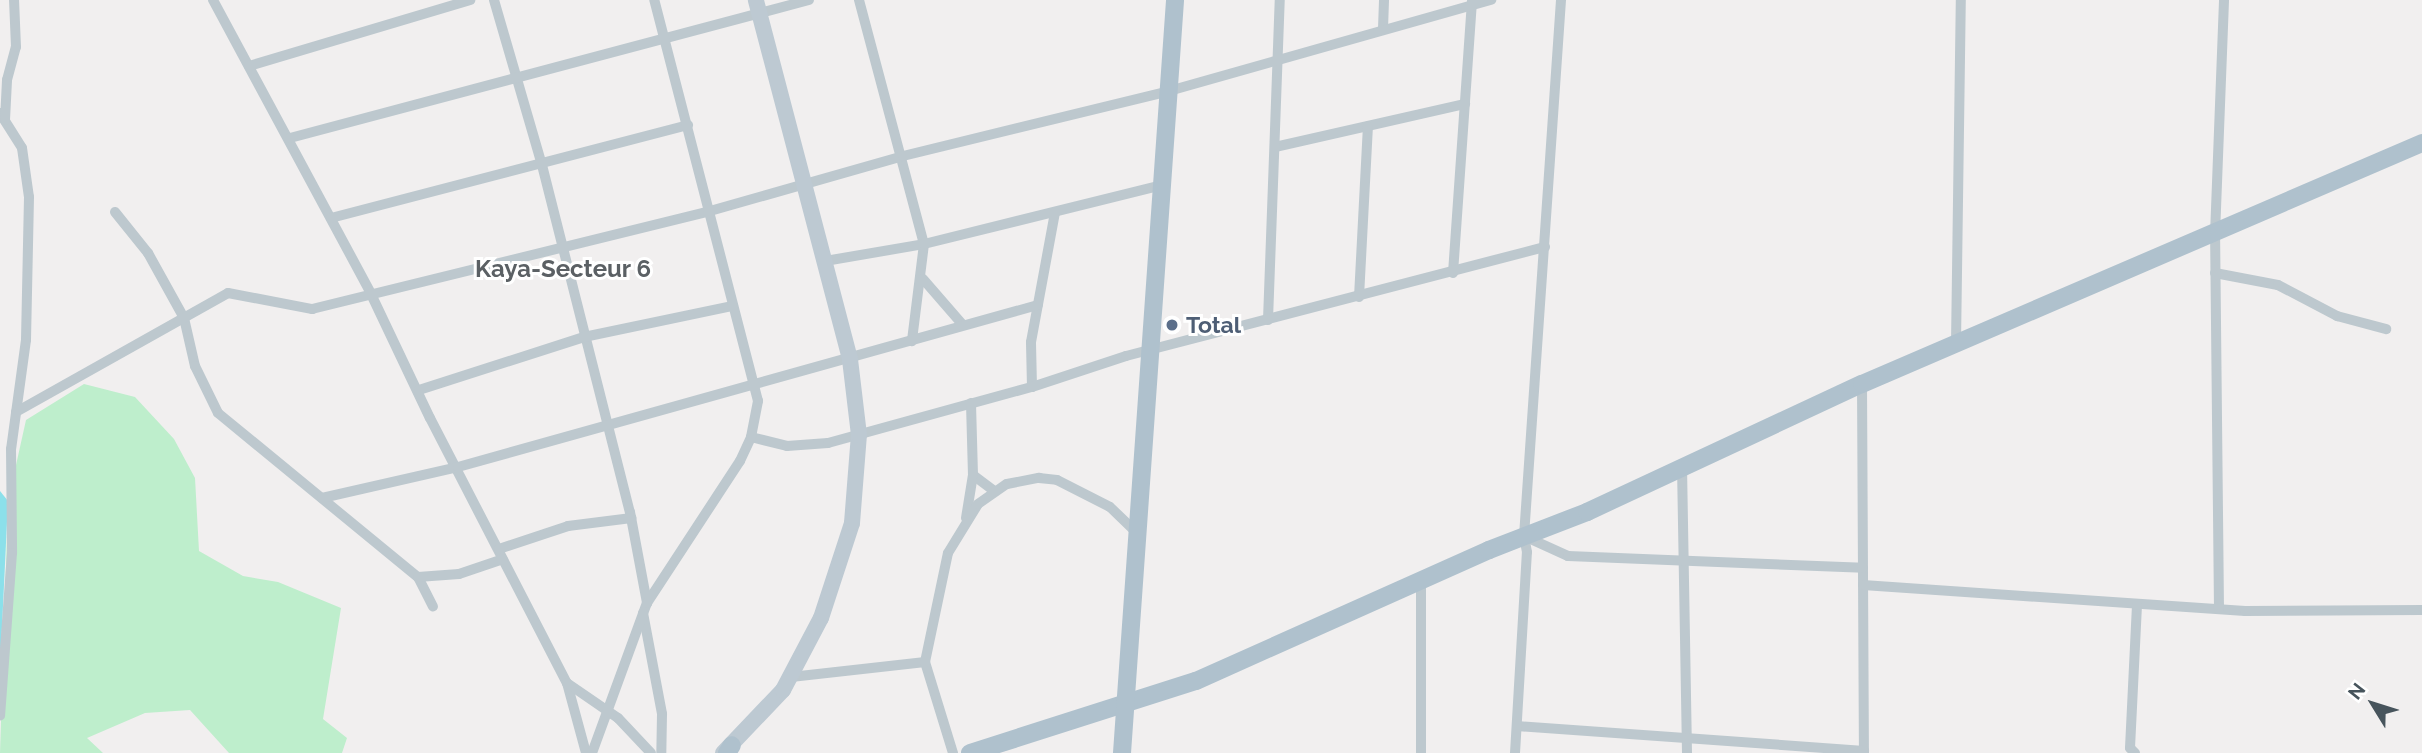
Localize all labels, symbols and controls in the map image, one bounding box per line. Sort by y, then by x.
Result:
district label: Kaya-Secteur 6 [475,255,651,283]
place label: Total [1186,311,1241,339]
marker: Total [1164,317,1180,333]
north arrow [2338,669,2408,739]
text: N [2343,679,2370,704]

